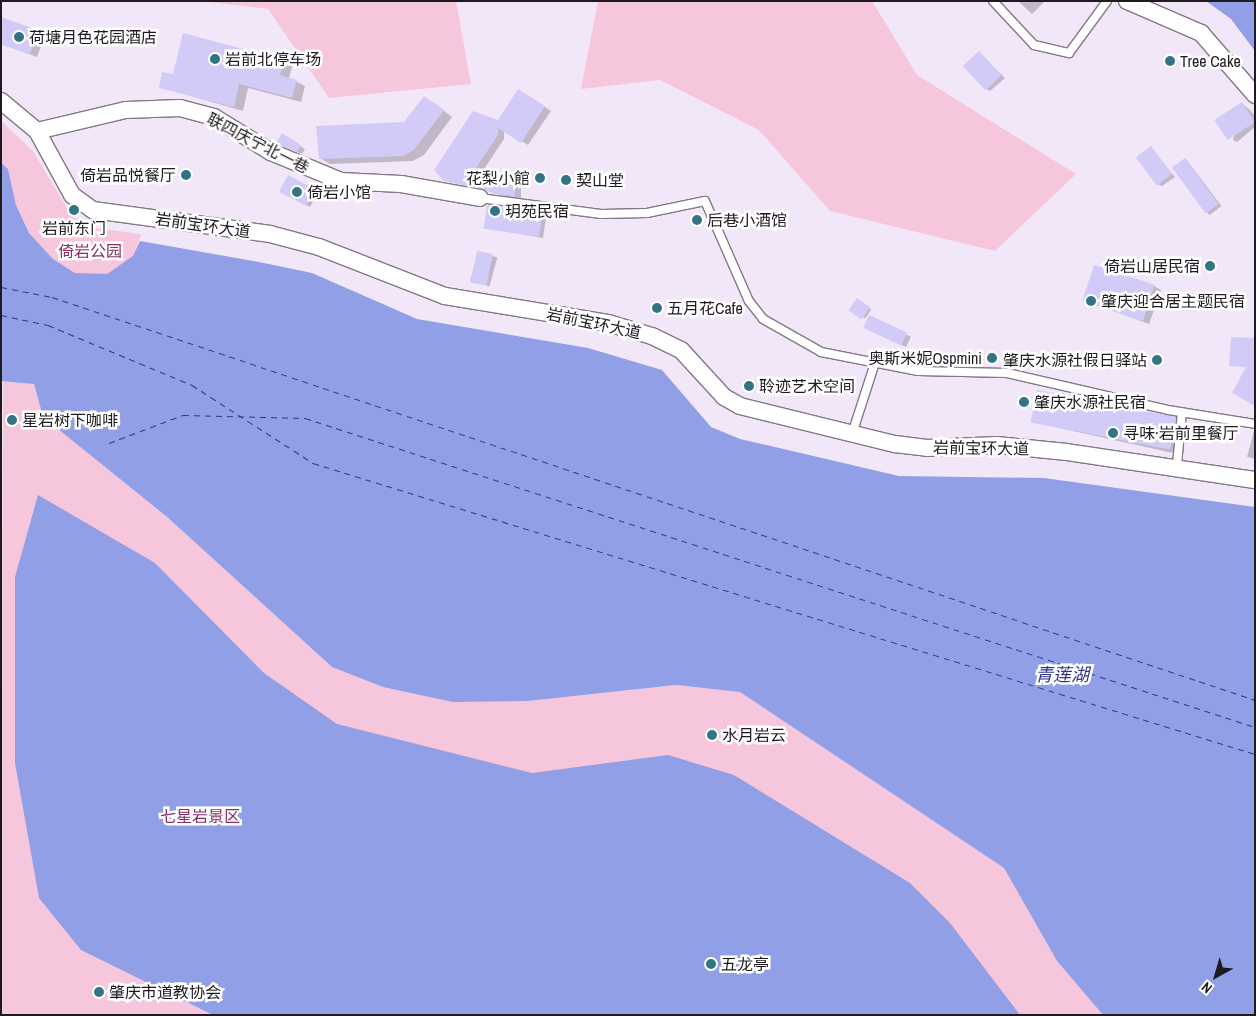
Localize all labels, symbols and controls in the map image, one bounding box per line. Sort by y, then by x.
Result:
place label: 荷塘月色花园酒店 [29,27,157,47]
marker: 荷塘月色花园酒店 [13,31,25,43]
place label: 岩前北停车场 [225,49,321,69]
place label: Tree Cake [1180,51,1241,71]
marker: 岩前北停车场 [209,53,221,65]
marker: Tree Cake [1164,55,1176,67]
street label: 联四庆宁北一巷 [204,109,312,177]
place label: 倚岩品悦餐厅 [80,165,176,185]
place label: 花梨小館 [466,168,530,188]
marker: 倚岩品悦餐厅 [180,169,192,181]
place label: 契山堂 [576,170,624,190]
marker: 花梨小館 [534,172,546,184]
marker: 契山堂 [560,174,572,186]
place label: 倚岩小馆 [307,182,371,202]
marker: 倚岩小馆 [291,186,303,198]
place label: 玥苑民宿 [505,201,569,221]
marker: 岩前东门 [68,204,80,216]
marker: 玥苑民宿 [489,205,501,217]
street label: 岩前宝环大道 [154,209,252,241]
place label: 后巷小酒馆 [707,210,787,230]
marker: 后巷小酒馆 [691,214,703,226]
place label: 岩前东门 [42,218,106,238]
park label: 倚岩公园 [58,241,122,261]
place label: 倚岩山居民宿 [1104,256,1200,276]
marker: 倚岩山居民宿 [1204,260,1216,272]
place label: 肇庆迎合居主题民宿 [1101,291,1245,311]
marker: 肇庆迎合居主题民宿 [1085,295,1097,307]
place label: 五月花Cafe [667,298,743,318]
marker: 五月花Cafe [651,302,663,314]
street label: 岩前宝环大道 [545,304,643,342]
place label: 奥斯米妮Ospmini [868,348,982,368]
place label: 肇庆水源社假日驿站 [1003,350,1147,370]
marker: 奥斯米妮Ospmini [986,352,998,364]
marker: 肇庆水源社假日驿站 [1151,354,1163,366]
place label: 聆迹艺术空间 [759,376,855,396]
marker: 聆迹艺术空间 [743,380,755,392]
place label: 肇庆水源社民宿 [1034,392,1146,412]
marker: 肇庆水源社民宿 [1018,396,1030,408]
place label: 星岩树下咖啡 [22,410,118,430]
marker: 星岩树下咖啡 [6,414,18,426]
place label: 寻味·岩前里餐厅 [1123,423,1239,443]
marker: 寻味·岩前里餐厅 [1107,427,1119,439]
street label: 岩前宝环大道 [933,438,1029,458]
water label: 青莲湖 [1035,664,1089,686]
place label: 水月岩云 [722,725,786,745]
marker: 水月岩云 [706,729,718,741]
park label: 七星岩景区 [160,806,240,826]
north arrow [1191,951,1241,1001]
place label: 五龙亭 [721,954,769,974]
marker: 五龙亭 [705,958,717,970]
text: N [1198,978,1215,997]
place label: 肇庆市道教协会 [109,982,221,1002]
marker: 肇庆市道教协会 [93,986,105,998]

